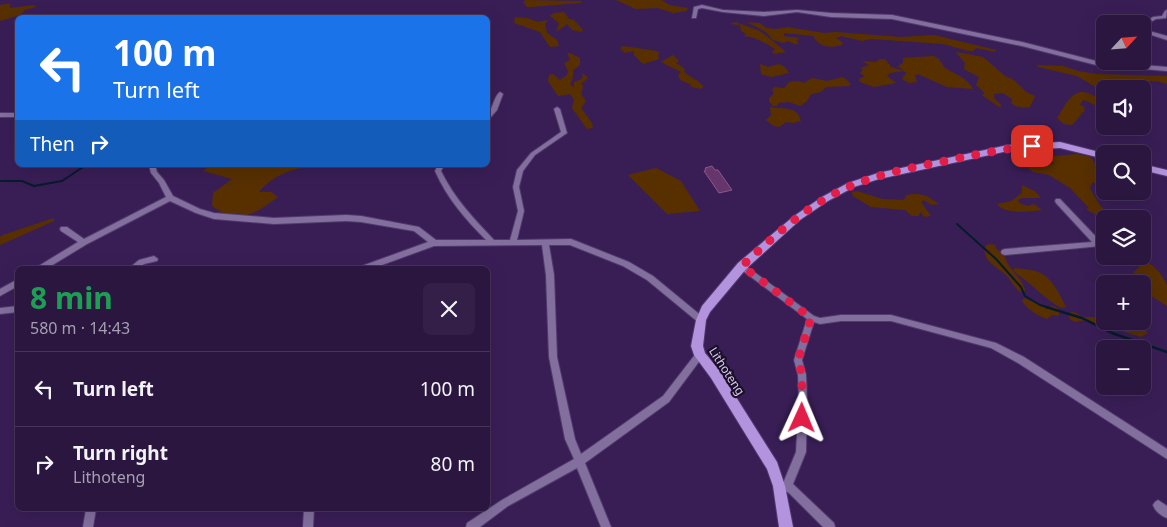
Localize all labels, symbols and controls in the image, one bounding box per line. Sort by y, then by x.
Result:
north arrow [1096,15,1151,70]
map controls [1096,15,1151,395]
text: 100 m [113,29,216,76]
icon: left [30,35,95,100]
text: Turn left [113,74,200,104]
button: sound [1096,80,1151,135]
pin [1011,125,1053,167]
icon: right [85,130,113,158]
text: Then [30,131,75,157]
icon: arrive [1018,132,1046,160]
button: search [1096,145,1151,200]
button: layers [1096,210,1151,265]
button: + [1096,275,1151,330]
text: 8 min [30,277,113,318]
button: close [423,283,475,335]
text: 580 m · 14:43 [30,317,130,339]
button: − [1096,340,1151,395]
street label: Lithoteng [705,344,749,398]
icon: left [30,375,58,403]
text: Turn left [73,376,154,402]
text: 100 m [420,376,475,402]
position arrow [775,391,827,443]
text: Turn right [73,440,168,466]
icon: right [30,450,58,478]
text: 80 m [431,451,475,477]
text: Lithoteng [73,466,145,488]

